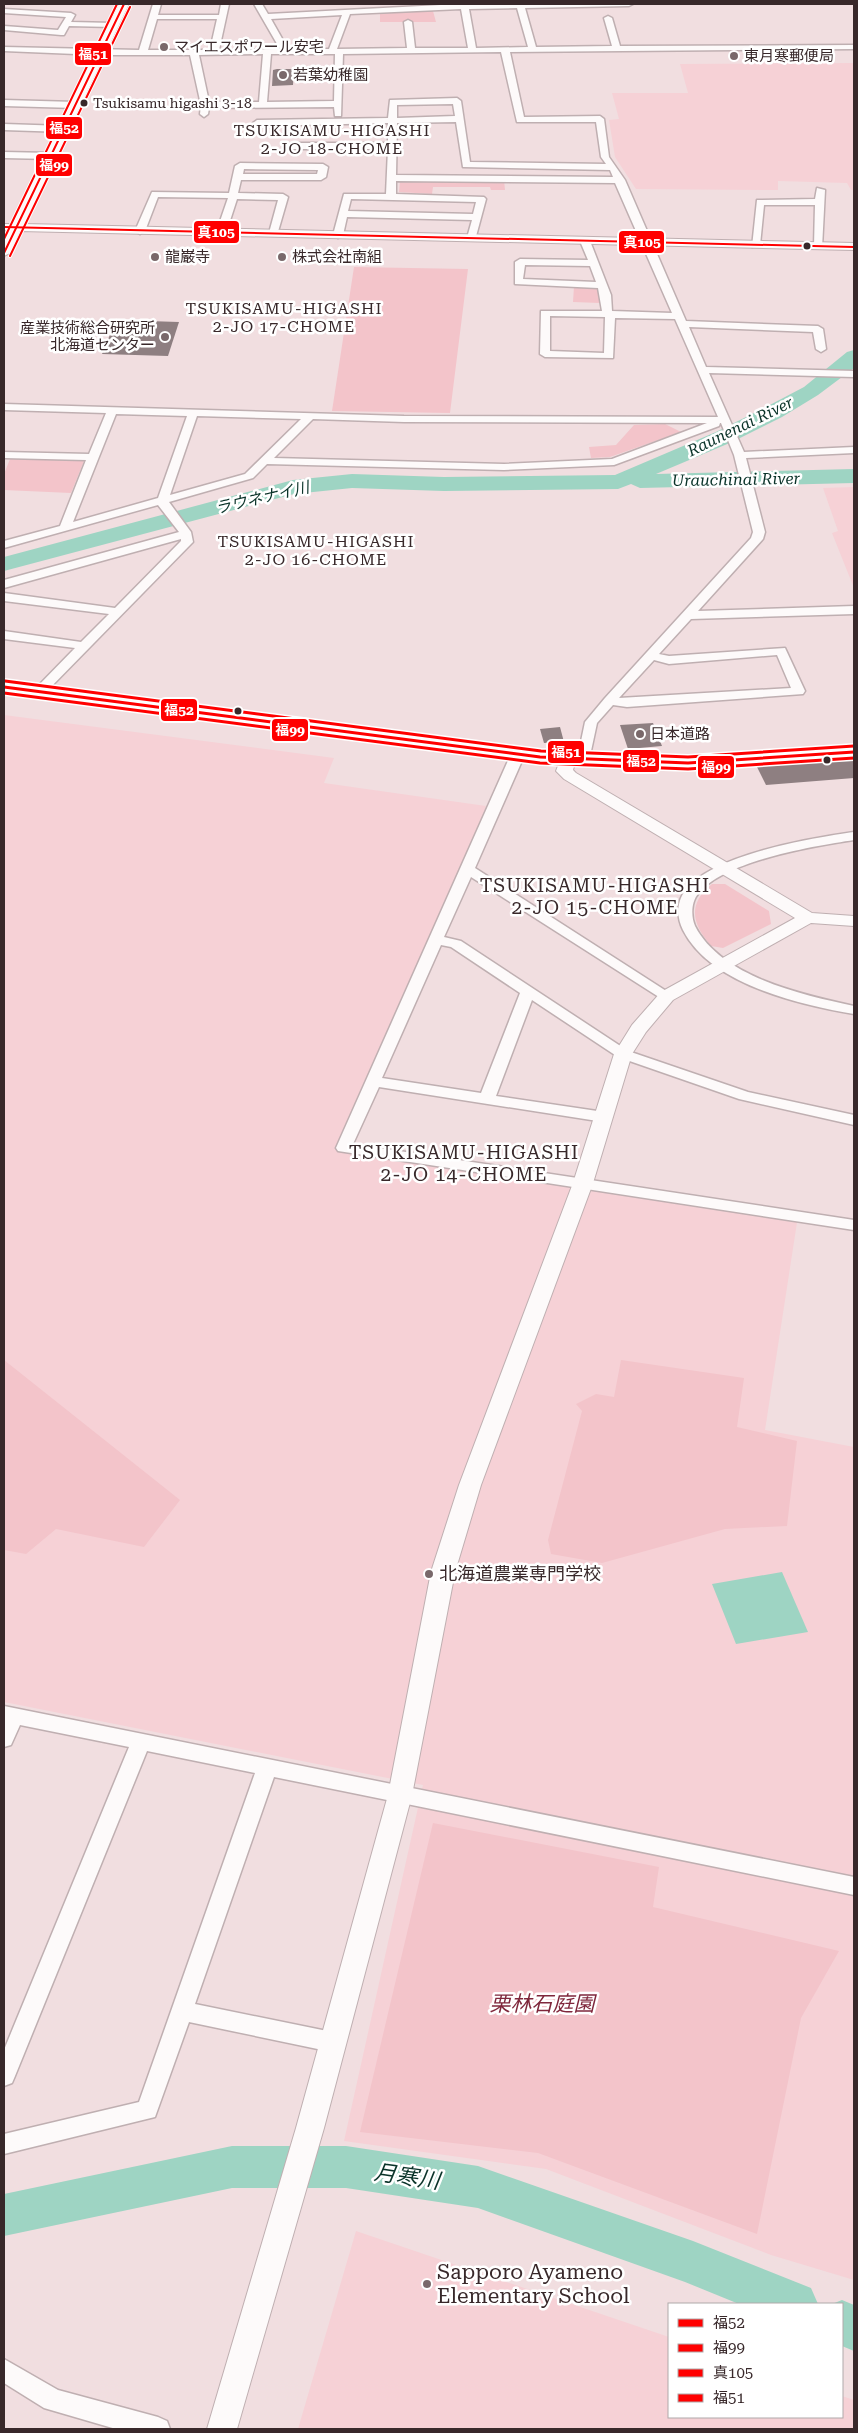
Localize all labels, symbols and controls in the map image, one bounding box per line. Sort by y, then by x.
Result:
place label: マイエスポワール安宅 [174,38,324,56]
marker: マイエスポワール安宅 [158,41,170,53]
line badge: 福51 [74,42,112,66]
text: 福51 [78,46,108,62]
place label: 東月寒郵便局 [744,47,834,65]
marker: 東月寒郵便局 [728,50,740,62]
place label: 若葉幼稚園 [293,66,368,84]
marker: 若葉幼稚園 [277,69,289,81]
place label: Tsukisamu higashi 3-18 [93,95,252,111]
marker: Tsukisamu higashi 3-18 [79,98,89,108]
line badge: 福52 [45,116,83,140]
text: 福52 [49,120,79,136]
district label: TSUKISAMU-HIGASHI 2-JO 18-CHOME [234,121,430,158]
line badge: 福99 [35,153,73,177]
text: 福99 [39,157,69,173]
line badge: 真105 [193,220,240,244]
text: 真105 [197,224,235,240]
line badge: 真105 [618,230,665,254]
text: 真105 [623,234,661,250]
unlabelled marker [802,241,812,251]
place label: 龍巌寺 [165,248,210,266]
place label: 株式会社南組 [292,248,382,266]
marker: 龍巌寺 [149,251,161,263]
marker: 株式会社南組 [276,251,288,263]
district label: TSUKISAMU-HIGASHI 2-JO 17-CHOME [186,299,382,336]
place label: 産業技術総合研究所 北海道センター [20,319,155,354]
marker: 産業技術総合研究所 北海道センター [159,331,171,343]
water label: Raunenai River [683,392,797,461]
water label: Urauchinai River [672,469,801,490]
water label: ラウネナイ川 [213,477,313,518]
district label: TSUKISAMU-HIGASHI 2-JO 16-CHOME [218,532,414,569]
line badge: 福52 [160,698,198,722]
text: 福52 [164,702,194,718]
unlabelled marker [233,706,243,716]
line badge: 福99 [271,718,309,742]
text: 福99 [275,722,305,738]
place label: 日本道路 [650,725,710,743]
marker: 日本道路 [634,728,646,740]
line badge: 福51 [547,740,585,764]
text: 福51 [551,744,581,760]
line badge: 福52 [622,749,660,773]
text: 福52 [626,753,656,769]
line badge: 福99 [697,755,735,779]
unlabelled marker [822,755,832,765]
text: 福99 [701,759,731,775]
district label: TSUKISAMU-HIGASHI 2-JO 15-CHOME [480,874,710,919]
district label: TSUKISAMU-HIGASHI 2-JO 14-CHOME [349,1141,579,1186]
place label: 北海道農業専門学校 [439,1563,601,1584]
marker: 北海道農業専門学校 [423,1568,435,1580]
park label: 栗林石庭園 [490,1992,597,2016]
water label: 月寒川 [373,2160,443,2194]
place label: Sapporo Ayameno Elementary School [437,2260,630,2308]
marker: Sapporo Ayameno Elementary School [421,2278,433,2290]
legend [668,2303,843,2418]
text: 福52 [713,2314,745,2332]
text: 福99 [713,2339,745,2357]
text: 真105 [713,2364,753,2382]
text: 福51 [713,2389,745,2407]

